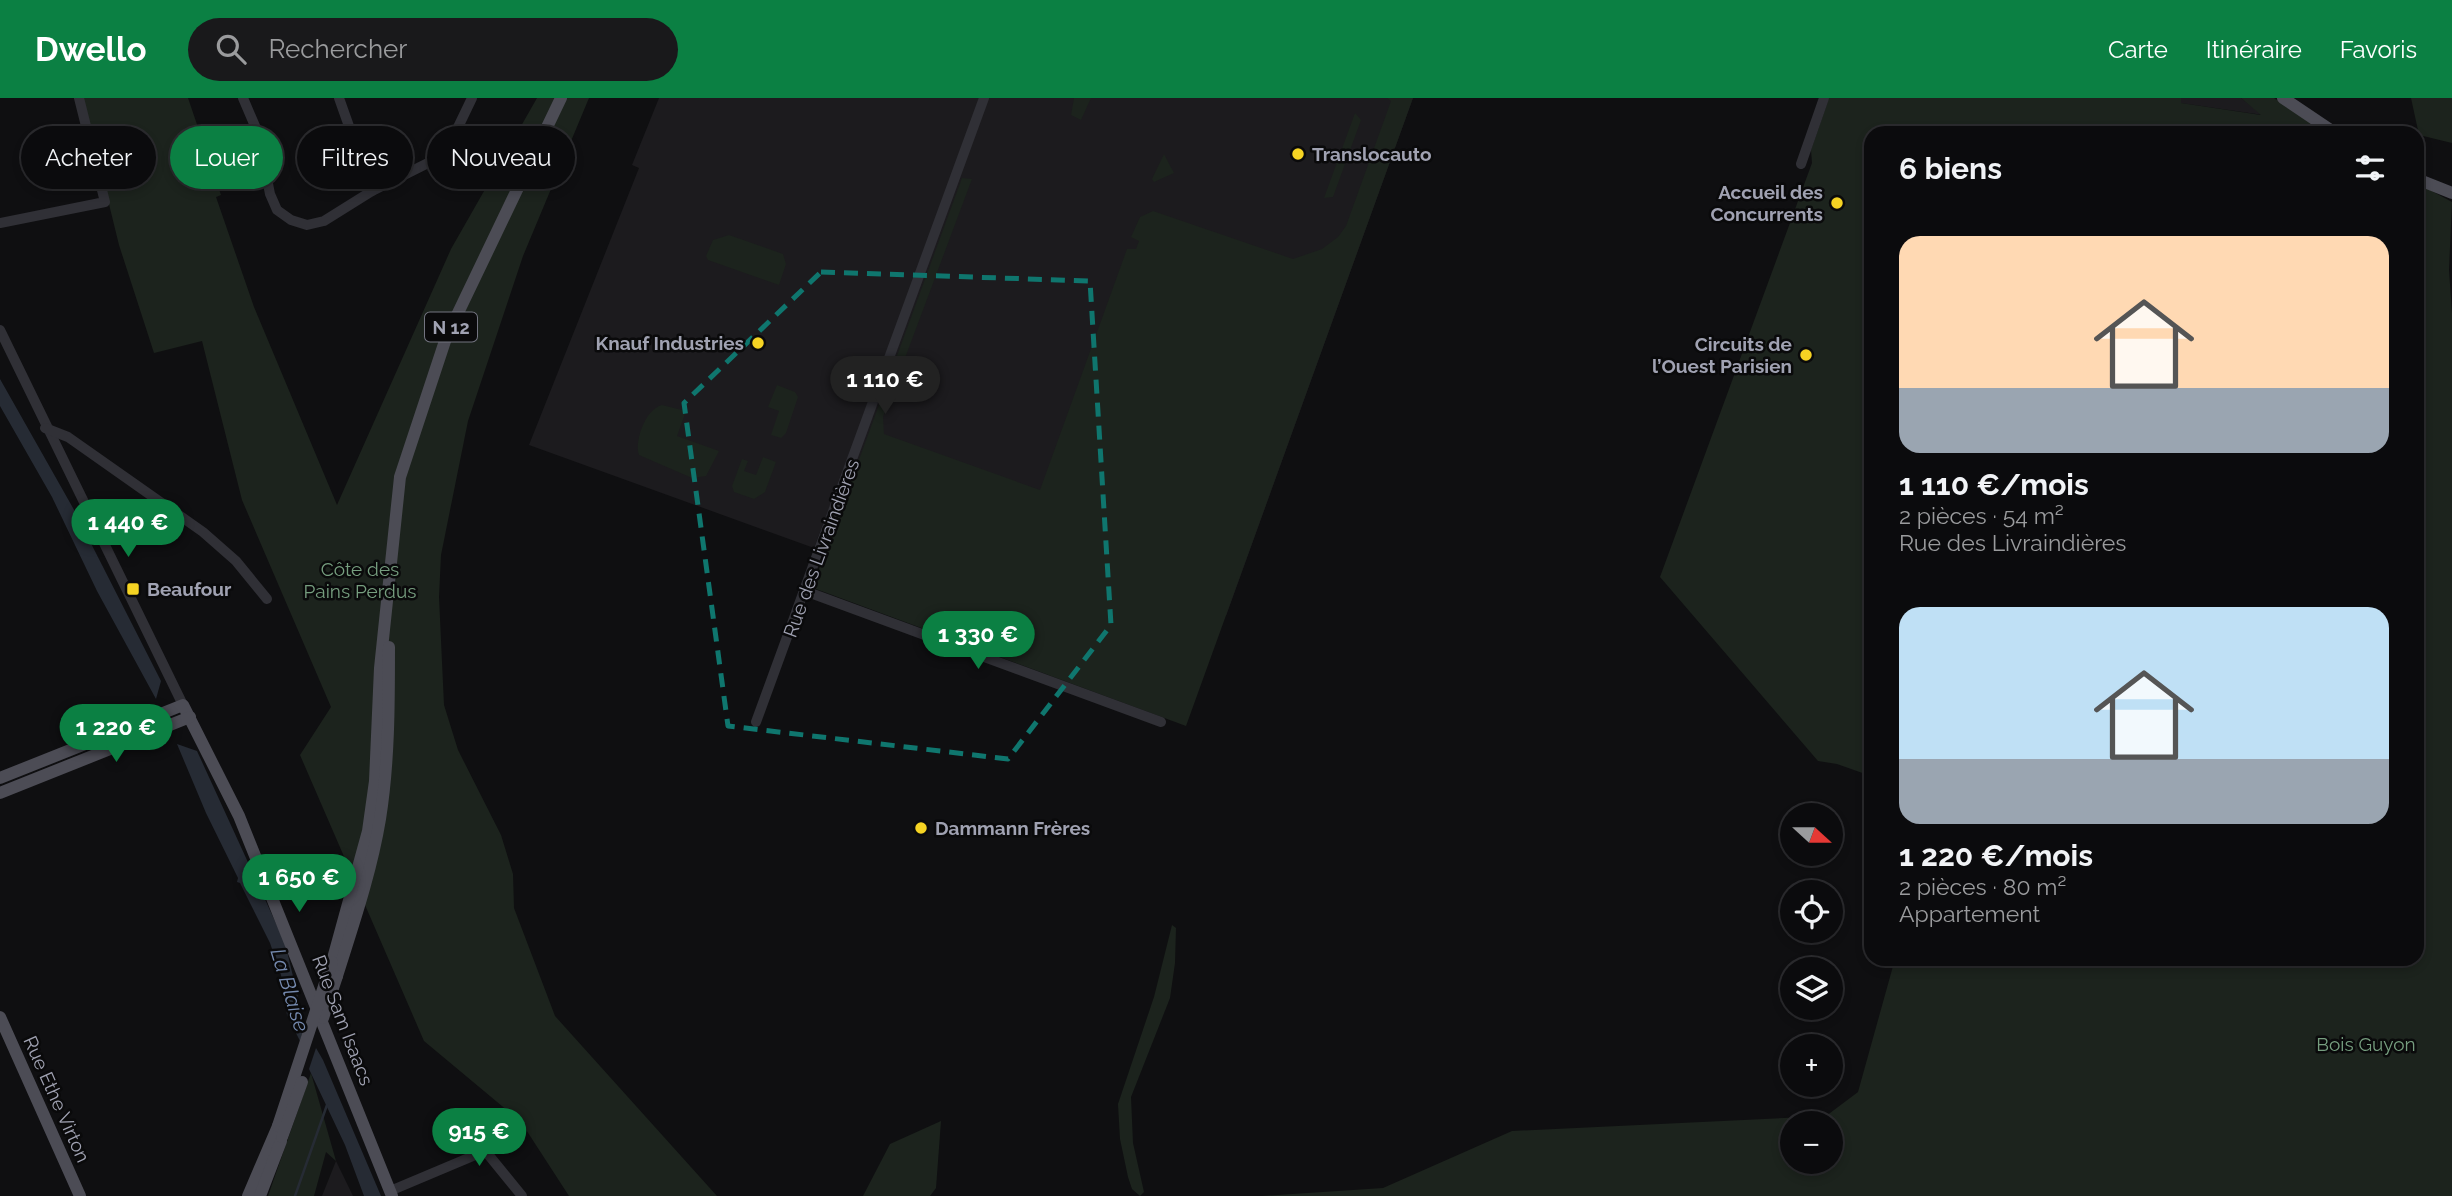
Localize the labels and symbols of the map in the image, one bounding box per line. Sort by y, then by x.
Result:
place label: Translocauto [1312,143,1431,165]
marker: Translocauto [1290,146,1306,162]
place label: Accueil des Concurrents [1710,181,1823,225]
marker: Accueil des Concurrents [1829,195,1845,211]
road number: N 12 [425,312,477,342]
place label: Knauf Industries [595,332,744,354]
place label: Circuits de l’Ouest Parisien [1652,333,1792,377]
marker: Knauf Industries [750,335,766,351]
marker: Circuits de l’Ouest Parisien [1798,347,1814,363]
pin: 1 110 € [820,356,950,416]
street label: Rue des Livraindières [779,456,863,640]
pin: 1 440 € [63,500,193,559]
park label: Côte des Pains Perdus [304,558,416,602]
place label: Beaufour [147,578,232,600]
marker: Beaufour [125,581,141,597]
pin: 1 330 € [913,612,1043,671]
pin: 1 220 € [51,704,181,764]
north arrow [1780,803,1843,866]
place label: Dammann Frères [935,817,1090,839]
marker: Dammann Frères [913,820,929,836]
pin: 1 650 € [234,854,364,914]
water label: La Blaise [265,945,315,1035]
street label: Rue Sam Isaacs [308,952,378,1088]
street label: Rue Ethe Virton [19,1032,95,1166]
park label: Bois Guyon [2316,1033,2416,1055]
pin: 915 € [430,1108,528,1168]

